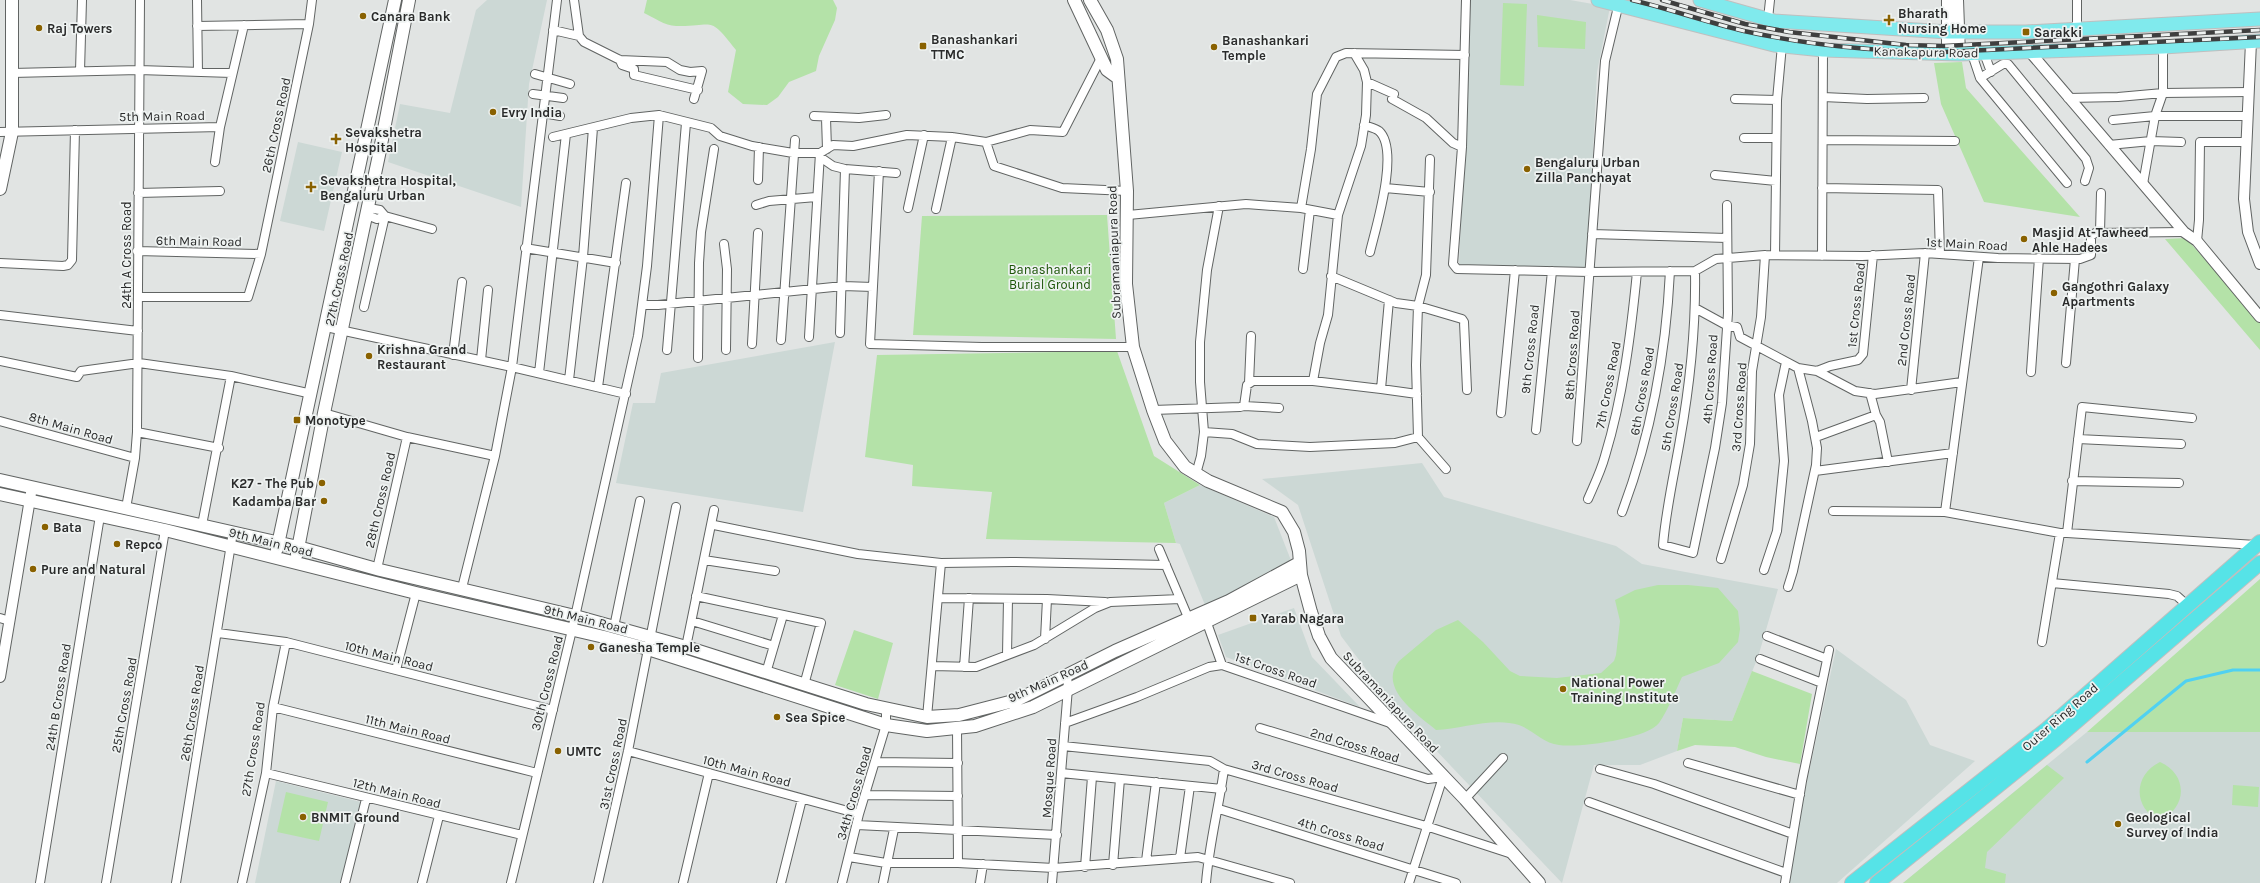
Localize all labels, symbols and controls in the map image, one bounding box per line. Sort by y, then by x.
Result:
place label: Bharath Nursing Home [1898,6,1987,36]
place label: Canara Bank [371,9,451,24]
marker: Canara Bank [358,11,368,21]
marker: Bharath Nursing Home [1883,14,1895,26]
place label: Raj Towers [47,21,113,36]
marker: Raj Towers [34,23,44,33]
place label: Sarakki [2034,25,2082,40]
marker: Sarakki [2021,27,2031,37]
place label: Banashankari TTMC [931,32,1018,62]
place label: Banashankari Temple [1222,33,1309,63]
marker: Banashankari TTMC [918,41,928,51]
marker: Banashankari Temple [1209,42,1219,52]
street label: Kanakapura Road [1873,44,1979,60]
street label: 26th Cross Road [259,76,293,174]
place label: Evry India [501,105,562,120]
marker: Evry India [488,107,498,117]
street label: 5th Main Road [119,108,205,124]
place label: Sevakshetra Hospital [345,125,422,155]
marker: Sevakshetra Hospital [330,133,342,145]
place label: Bengaluru Urban Zilla Panchayat [1535,155,1640,185]
marker: Bengaluru Urban Zilla Panchayat [1522,164,1532,174]
place label: Sevakshetra Hospital, Bengaluru Urban [320,173,456,203]
marker: Sevakshetra Hospital, Bengaluru Urban [305,181,317,193]
street label: Subramaniapura Road [1104,185,1124,319]
street label: 24th A Cross Road [119,201,134,309]
place label: Masjid At-Tawheed Ahle Hadees [2032,225,2149,255]
street label: 27th Cross Road [322,231,356,327]
street label: 6th Main Road [156,233,242,249]
street label: 1st Main Road [1926,234,2008,254]
marker: Masjid At-Tawheed Ahle Hadees [2019,234,2029,244]
park label: Banashankari Burial Ground [1009,262,1091,292]
street label: 1st Cross Road [1844,262,1868,348]
street label: 2nd Cross Road [1894,273,1918,367]
place label: Gangothri Galaxy Apartments [2062,279,2169,309]
marker: Gangothri Galaxy Apartments [2049,288,2059,298]
street label: 9th Cross Road [1518,304,1542,394]
street label: 8th Cross Road [1561,309,1583,401]
street label: 4th Cross Road [1699,334,1721,424]
street label: 7th Cross Road [1592,340,1624,430]
place label: Krishna Grand Restaurant [377,342,466,372]
street label: 6th Cross Road [1627,346,1657,436]
marker: Krishna Grand Restaurant [364,351,374,361]
street label: 5th Cross Road [1658,362,1686,452]
street label: 3rd Cross Road [1728,362,1750,452]
street label: 8th Main Road [27,409,115,447]
place label: Monotype [305,413,366,428]
marker: Monotype [292,415,302,425]
street label: 28th Cross Road [362,451,398,549]
place label: K27 - The Pub [231,476,314,491]
marker: K27 - The Pub [317,478,327,488]
place label: Kadamba Bar [232,494,317,509]
marker: Kadamba Bar [319,496,329,506]
place label: Bata [53,520,82,535]
marker: Bata [40,522,50,532]
street label: 9th Main Road [227,524,315,560]
place label: Repco [125,537,162,552]
marker: Repco [112,539,122,549]
place label: Pure and Natural [41,562,146,577]
marker: Pure and Natural [28,564,38,574]
street label: 9th Main Road [542,601,630,637]
place label: Yarab Nagara [1261,611,1344,626]
marker: Yarab Nagara [1248,613,1258,623]
street label: 30th Cross Road [528,634,566,732]
street label: 10th Main Road [343,638,435,674]
place label: Ganesha Temple [599,640,700,655]
street label: 24th B Cross Road [42,642,74,752]
marker: Ganesha Temple [586,642,596,652]
street label: Subramaniapura Road [1340,648,1442,756]
street label: 1st Cross Road [1233,649,1319,691]
street label: 25th Cross Road [108,656,140,754]
street label: 9th Main Road [1006,657,1090,705]
street label: 26th Cross Road [177,664,207,762]
place label: National Power Training Institute [1571,675,1679,705]
street label: Outer Ring Road [2019,680,2101,754]
marker: National Power Training Institute [1558,684,1568,694]
street label: 27th Cross Road [238,700,268,798]
place label: Sea Spice [785,710,845,725]
street label: 11th Main Road [364,711,452,747]
marker: Sea Spice [772,712,782,722]
street label: 31st Cross Road [596,717,630,811]
street label: 2nd Cross Road [1309,724,1401,766]
street label: Mosque Road [1039,738,1060,819]
place label: UMTC [566,744,601,759]
street label: 34th Cross Road [833,744,875,842]
marker: UMTC [553,746,563,756]
street label: 10th Main Road [701,752,793,790]
street label: 3rd Cross Road [1250,756,1340,796]
street label: 12th Main Road [351,775,443,811]
place label: BNMIT Ground [311,810,400,825]
place label: Geological Survey of India [2126,810,2218,840]
marker: BNMIT Ground [298,812,308,822]
street label: 4th Cross Road [1296,814,1386,854]
marker: Geological Survey of India [2113,819,2123,829]

